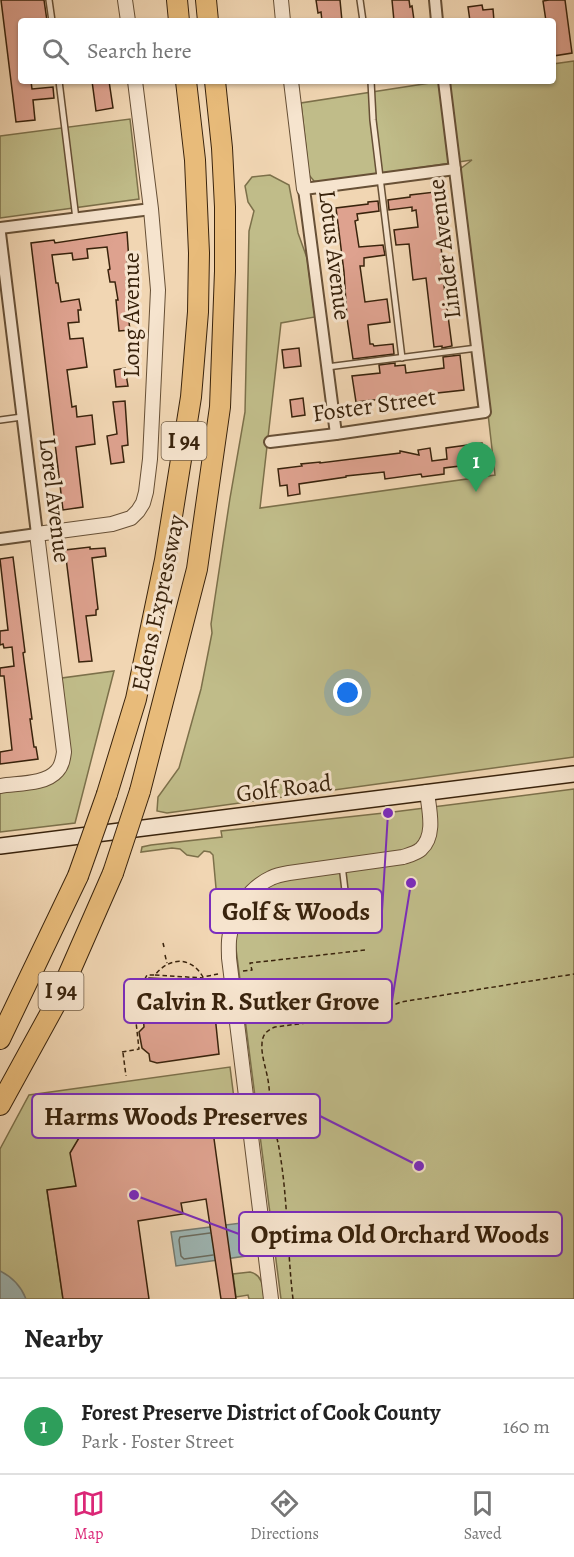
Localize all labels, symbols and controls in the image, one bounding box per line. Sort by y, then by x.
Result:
search box [18,18,556,84]
icon: search [39,35,72,68]
text: Search here [87,36,192,66]
street label: Linder Avenue [420,177,468,321]
street label: Lotus Avenue [311,188,359,322]
street label: Long Avenue [115,252,147,378]
street label: Foster Street [310,380,438,430]
road number: I 94 [162,422,207,460]
street label: Lorel Avenue [31,436,79,564]
pin: 1 [456,442,496,492]
street label: Edens Expressway [124,511,192,694]
your location [333,678,362,707]
street label: Golf Road [234,766,334,810]
callout: Golf & Woods [210,889,382,933]
text: Golf & Woods [222,894,370,929]
road number: I 94 [38,972,84,1010]
callout: Calvin R. Sutker Grove [124,979,392,1023]
text: Calvin R. Sutker Grove [136,984,380,1019]
callout: Harms Woods Preserves [32,1094,320,1138]
text: Harms Woods Preserves [44,1099,308,1134]
callout: Optima Old Orchard Woods [239,1212,562,1256]
text: Optima Old Orchard Woods [251,1217,549,1252]
text: Nearby [24,1321,103,1356]
text: Forest Preserve District of Cook County [81,1398,440,1428]
text: 1 [40,1413,47,1440]
text: 160 m [503,1413,550,1440]
text: Park · Foster Street [81,1428,234,1455]
tab: Map [72,1487,105,1545]
tab: Directions [250,1487,319,1545]
tab: Saved [464,1487,502,1545]

